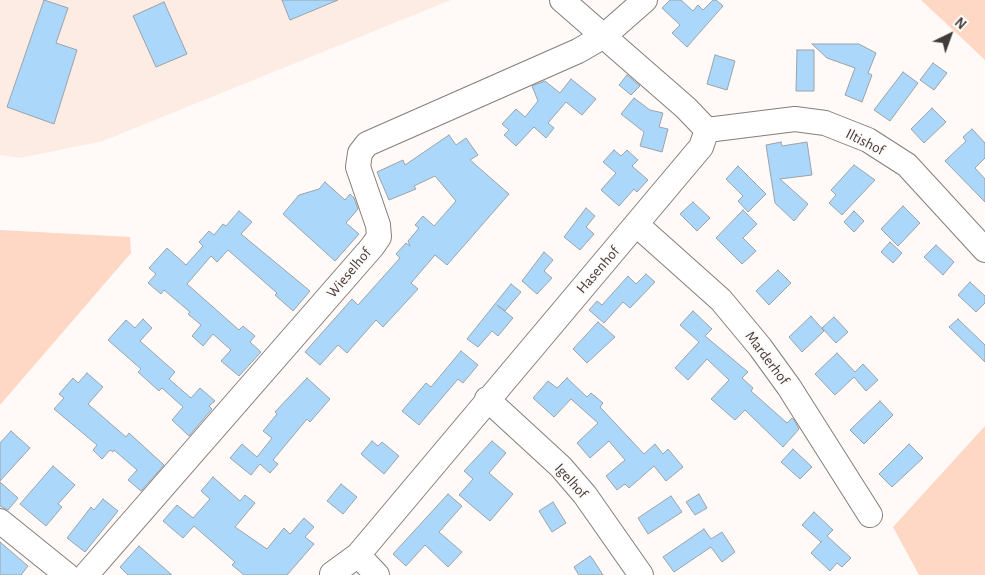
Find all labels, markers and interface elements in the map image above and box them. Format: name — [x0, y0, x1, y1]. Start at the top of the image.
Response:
north arrow — [925, 10, 975, 60]
text: N — [952, 15, 968, 32]
street label: Iltishof — [843, 125, 887, 159]
street label: Hasenhof — [573, 243, 623, 297]
street label: Wieselhof — [323, 244, 375, 302]
street label: Marderhof — [741, 328, 793, 388]
street label: Igelhof — [551, 460, 591, 502]

